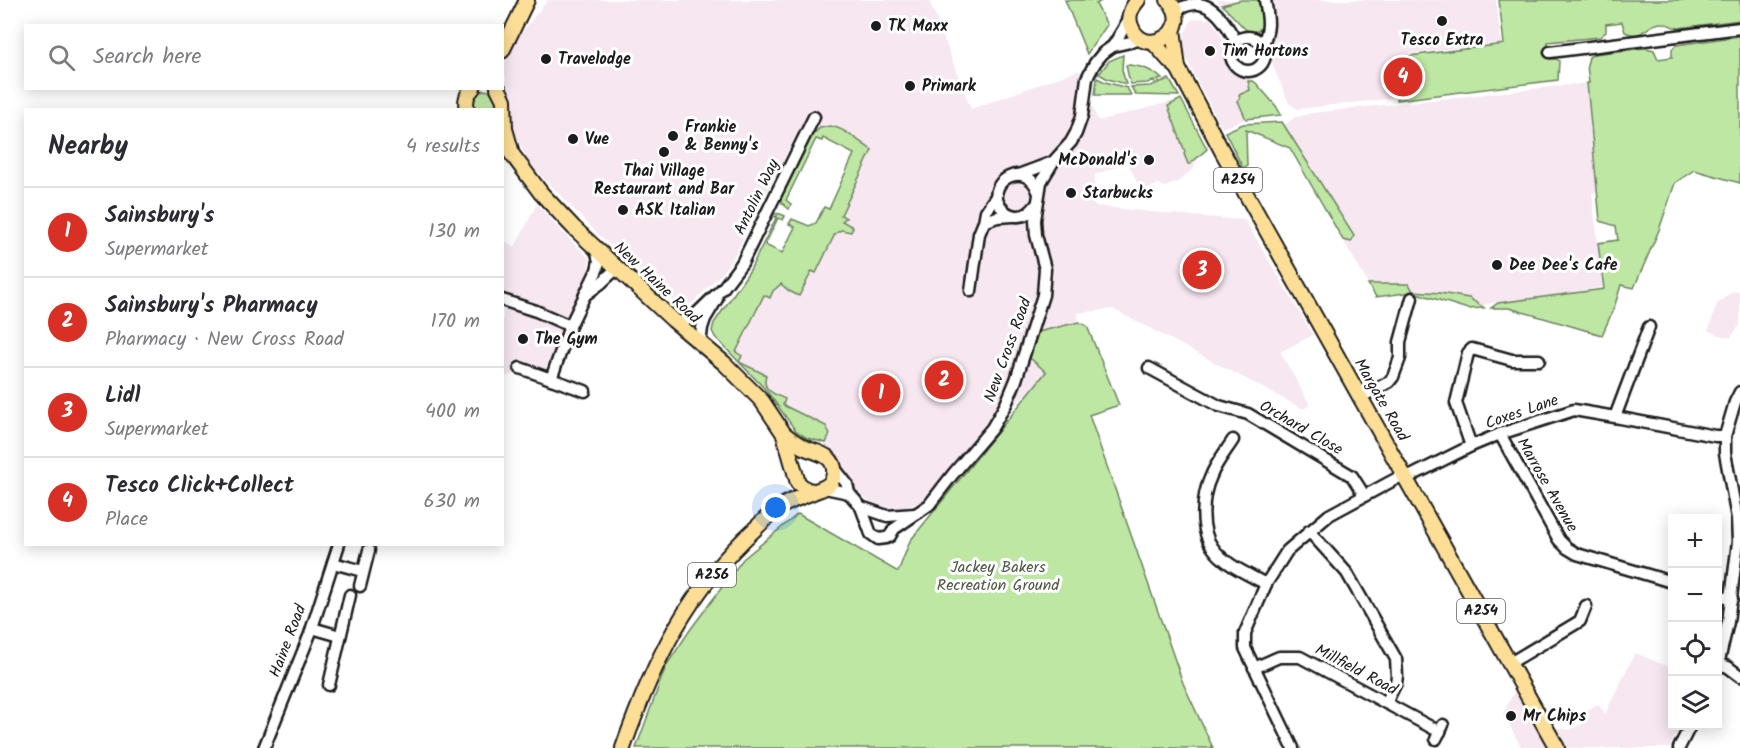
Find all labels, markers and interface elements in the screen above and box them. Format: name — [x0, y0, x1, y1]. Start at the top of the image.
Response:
place label: TK Maxx — [888, 14, 948, 39]
marker: Tesco Extra — [1435, 14, 1449, 28]
marker: TK Maxx — [869, 19, 883, 33]
search box — [24, 24, 504, 90]
place label: Tesco Extra — [1401, 28, 1483, 53]
place label: Tim Hortons — [1222, 39, 1309, 64]
text: Search here — [93, 40, 201, 75]
icon: search — [45, 41, 78, 74]
marker: Tim Hortons — [1203, 44, 1217, 58]
place label: Travelodge — [558, 47, 631, 72]
marker: Travelodge — [539, 52, 553, 66]
pin: 4 — [1384, 54, 1422, 100]
place label: Primark — [922, 74, 977, 99]
marker: Primark — [903, 79, 917, 93]
place label: Frankie & Benny's — [685, 115, 759, 158]
text: Nearby — [48, 126, 128, 168]
place label: Vue — [585, 127, 609, 152]
marker: Frankie & Benny's — [666, 129, 680, 143]
text: 4 results — [406, 131, 480, 163]
marker: Vue — [566, 132, 580, 146]
marker: Thai Village Restaurant and Bar — [657, 145, 671, 159]
place label: McDonald's — [1058, 148, 1138, 173]
marker: McDonald's — [1142, 153, 1156, 167]
street label: Antolin Way — [728, 154, 786, 239]
place label: Thai Village Restaurant and Bar — [594, 159, 735, 202]
road number: A254 — [1214, 168, 1262, 192]
place label: Starbucks — [1083, 181, 1154, 206]
marker: Starbucks — [1064, 186, 1078, 200]
place label: ASK Italian — [635, 198, 716, 223]
text: Sainsbury's — [105, 199, 214, 234]
marker: ASK Italian — [616, 203, 630, 217]
text: 1 — [64, 216, 71, 248]
text: 130 m — [428, 216, 480, 248]
text: Supermarket — [105, 234, 208, 266]
street label: New Haine Road — [608, 236, 707, 331]
pin: 3 — [1182, 248, 1222, 292]
place label: Dee Dee's Cafe — [1509, 253, 1618, 278]
marker: Dee Dee's Cafe — [1490, 258, 1504, 272]
text: Sainsbury's Pharmacy — [105, 289, 318, 324]
street label: New Cross Road — [978, 293, 1039, 406]
text: 2 — [62, 306, 73, 338]
text: 170 m — [431, 306, 480, 338]
text: Pharmacy · New Cross Road — [105, 324, 344, 356]
place label: The Gym — [535, 327, 598, 352]
marker: The Gym — [516, 332, 530, 346]
street label: Margate Road — [1347, 354, 1415, 447]
pin: 2 — [924, 358, 964, 403]
pin: 1 — [862, 370, 900, 416]
text: Lidl — [105, 379, 140, 414]
street label: Coxes Lane — [1482, 388, 1562, 436]
street label: Orchard Close — [1255, 394, 1347, 462]
text: 3 — [62, 396, 73, 428]
text: 400 m — [425, 396, 480, 428]
text: Supermarket — [105, 414, 208, 446]
street label: Marrose Avenue — [1510, 433, 1584, 537]
text: Tesco Click+Collect — [105, 469, 294, 504]
text: 4 — [62, 486, 73, 518]
text: 630 m — [424, 486, 480, 518]
your location — [761, 493, 790, 522]
text: Place — [105, 504, 148, 536]
map controls — [1668, 514, 1722, 730]
button: + — [1668, 514, 1722, 568]
park label: Jackey Bakers Recreation Ground — [937, 555, 1060, 598]
road number: A256 — [688, 563, 736, 587]
button: − — [1668, 568, 1722, 622]
road number: A254 — [1457, 599, 1505, 623]
street label: Haine Road — [263, 600, 314, 681]
button: locate — [1668, 622, 1722, 676]
street label: Millfield Road — [1310, 638, 1403, 703]
button: layers — [1668, 676, 1722, 730]
place label: Mr Chips — [1523, 704, 1587, 729]
marker: Mr Chips — [1504, 709, 1518, 723]

